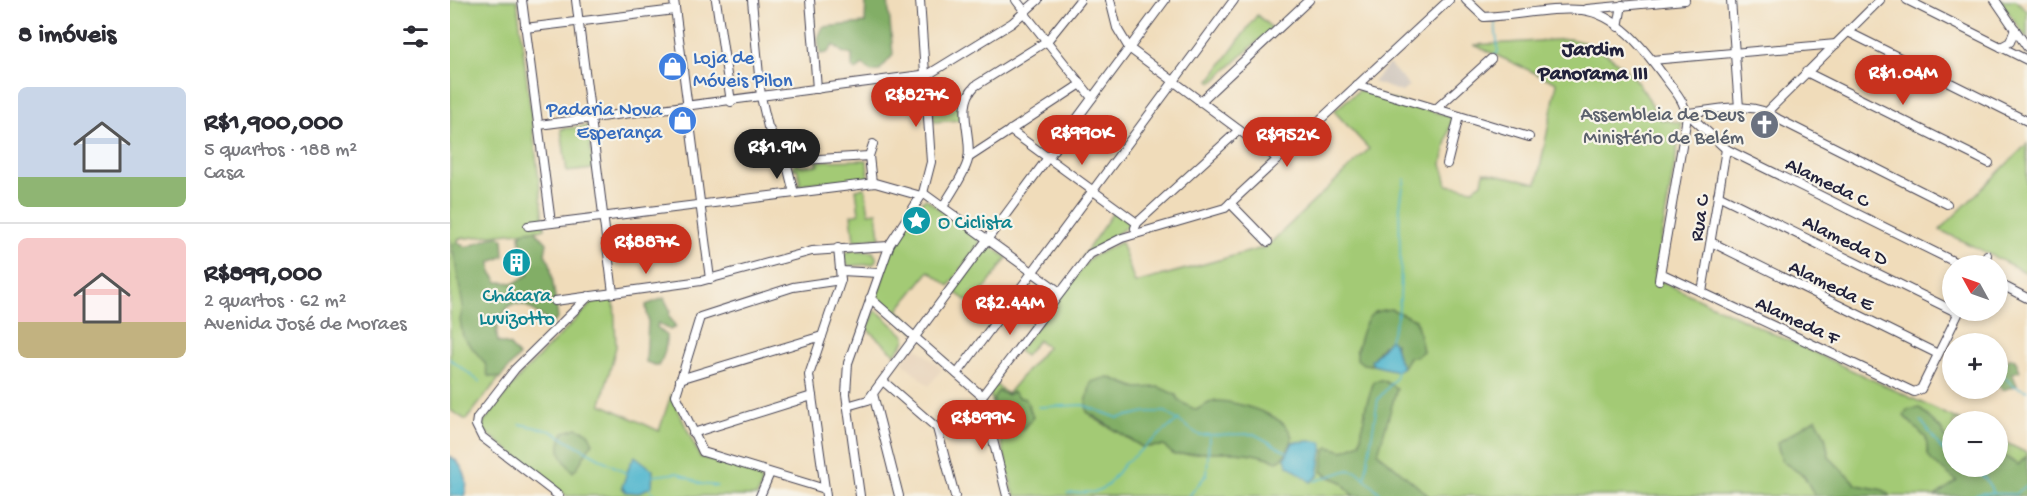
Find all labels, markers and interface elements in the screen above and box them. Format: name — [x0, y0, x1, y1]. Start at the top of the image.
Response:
icon: filters — [399, 20, 432, 53]
text: 8 imóveis — [18, 21, 116, 52]
district label: Jardim Panorama III — [1537, 39, 1648, 88]
place label: Loja de Móveis Pilon — [693, 48, 793, 94]
shop icon: Loja de Móveis Pilon — [656, 51, 688, 83]
pin: R$1.04M — [1848, 55, 1958, 106]
text: R$1.04M — [1869, 63, 1937, 86]
pin: R$827K — [867, 77, 965, 128]
text: R$827K — [885, 85, 947, 108]
place label: Padaria Nova Esperança — [545, 100, 663, 146]
shop icon: Padaria Nova Esperança — [667, 104, 699, 136]
place label: Assembleia de Deus Ministério de Belém — [1581, 105, 1745, 151]
text: R$1,900,000 — [204, 109, 343, 140]
church icon: Assembleia de Deus Ministério de Belém — [1749, 109, 1781, 141]
icon: home — [66, 111, 138, 183]
pin: R$990K — [1033, 115, 1131, 166]
pin: R$952K — [1238, 117, 1336, 168]
text: R$990K — [1051, 123, 1113, 146]
text: R$952K — [1257, 125, 1317, 148]
pin: R$1.9M — [728, 129, 826, 180]
text: R$1.9M — [748, 137, 806, 160]
text: 5 quartos · 188 m² — [204, 140, 357, 163]
street label: Alameda C — [1781, 154, 1873, 215]
text: Casa — [204, 163, 244, 186]
street label: Rua C — [1686, 193, 1717, 243]
place icon: O Ciclista — [901, 205, 933, 237]
street label: Alameda D — [1798, 212, 1892, 273]
place label: O Ciclista — [938, 213, 1013, 236]
pin: R$887K — [597, 224, 695, 275]
text: R$887K — [615, 232, 677, 255]
building icon: Chácara Luvizotto — [501, 247, 533, 279]
north arrow — [1942, 255, 2008, 321]
map controls — [1942, 255, 2008, 477]
street label: Alameda E — [1784, 257, 1878, 318]
text: R$899,000 — [204, 260, 322, 291]
icon: home — [66, 262, 138, 334]
pin: R$2.44M — [955, 285, 1065, 336]
place label: Chácara Luvizotto — [479, 286, 555, 332]
text: 2 quartos · 62 m² — [204, 291, 347, 314]
text: R$2.44M — [976, 293, 1044, 316]
street label: Alameda F — [1751, 293, 1844, 352]
text: Avenida José de Moraes — [204, 314, 407, 337]
button: + — [1942, 333, 2008, 399]
pin: R$899K — [933, 400, 1031, 451]
text: R$899K — [951, 408, 1013, 431]
button: − — [1942, 411, 2008, 477]

